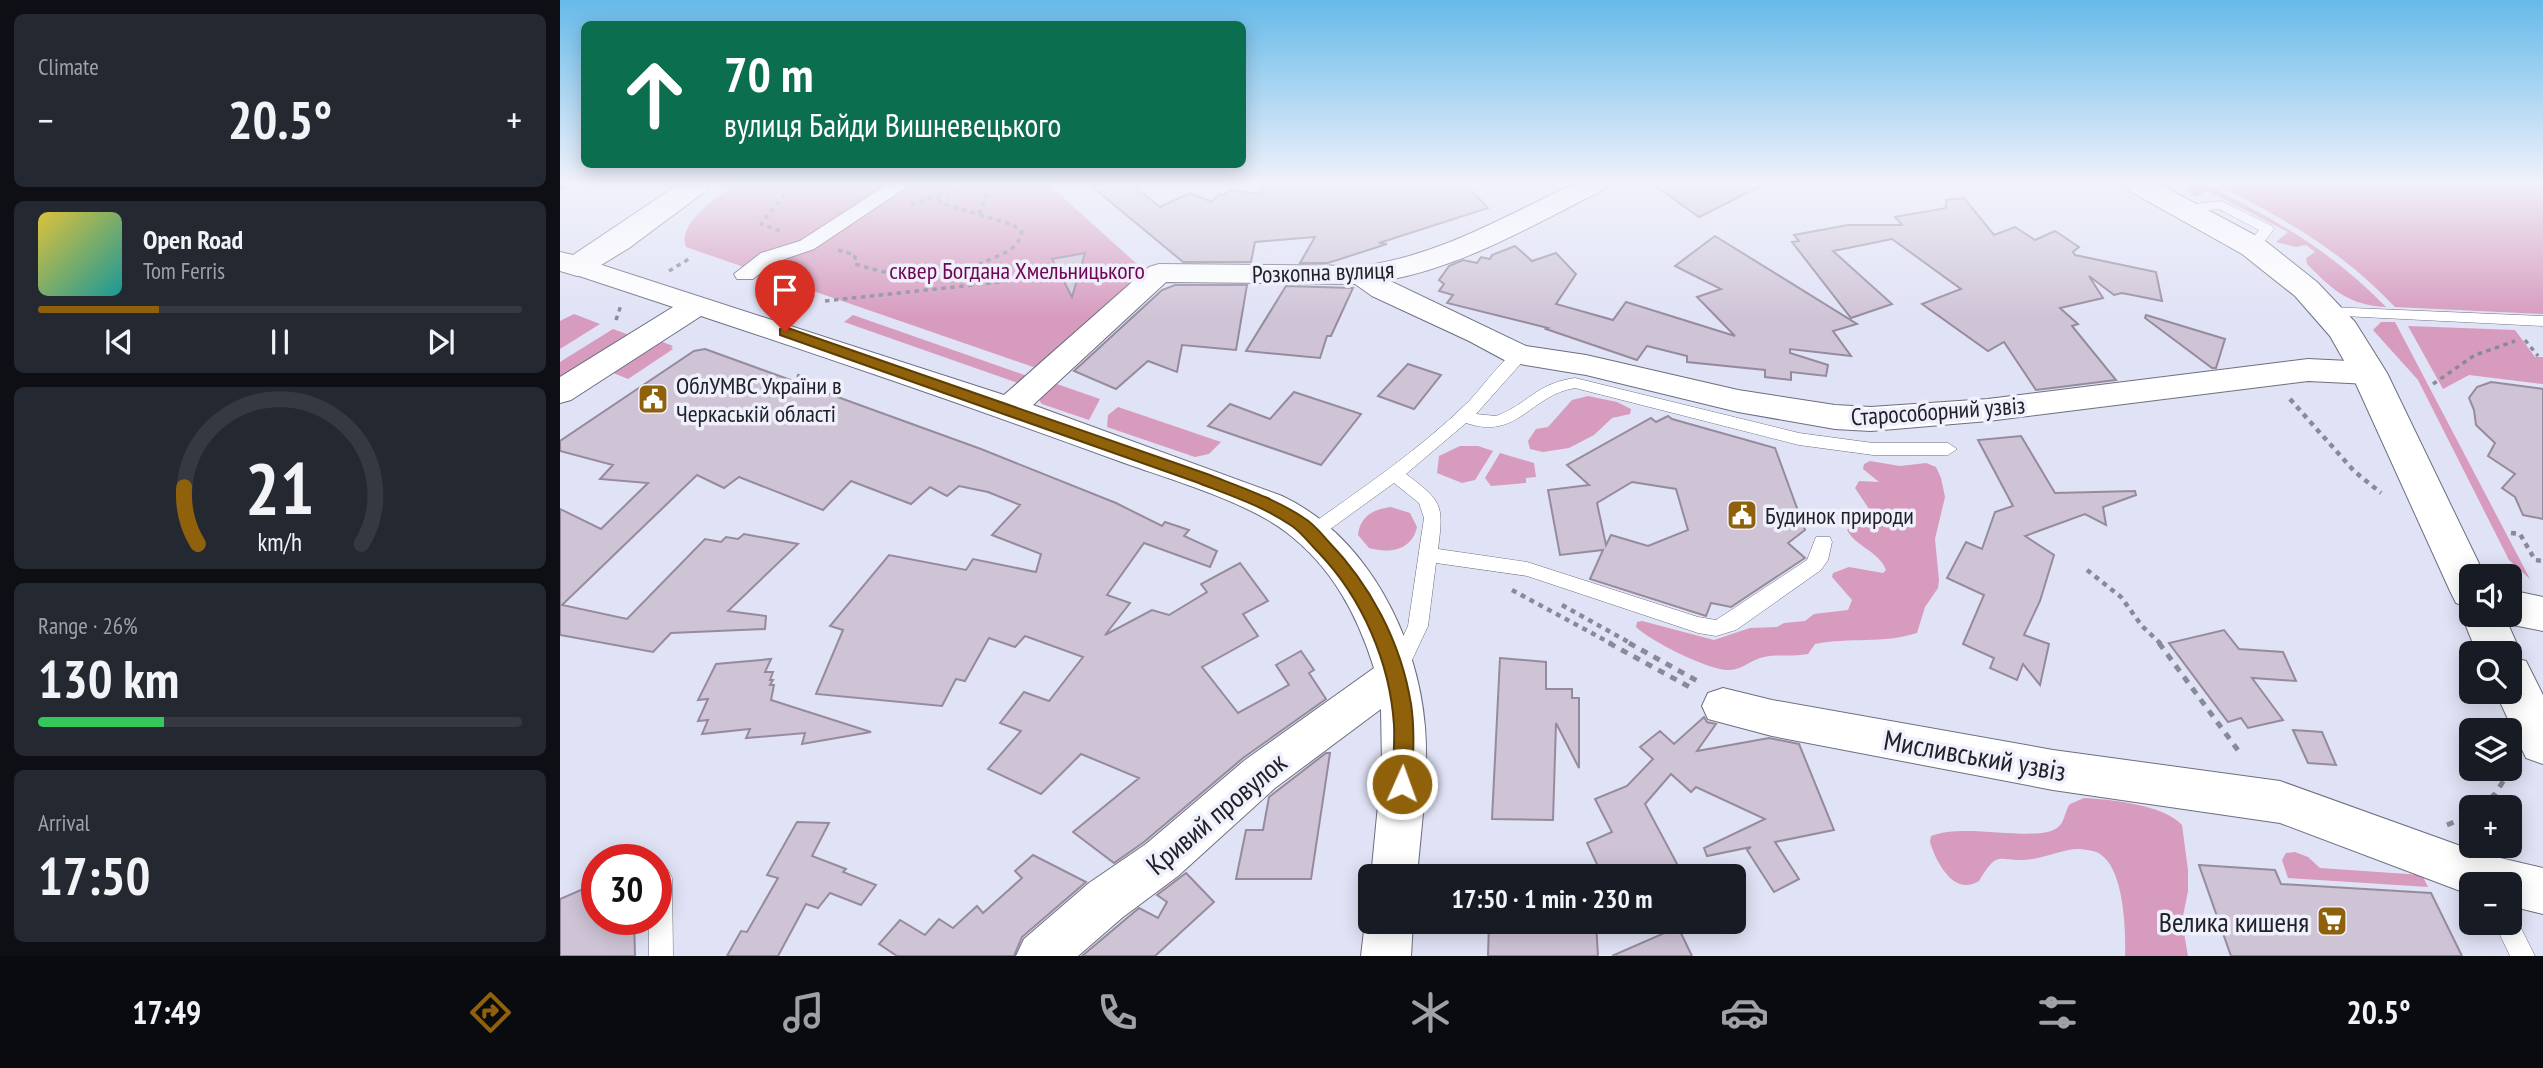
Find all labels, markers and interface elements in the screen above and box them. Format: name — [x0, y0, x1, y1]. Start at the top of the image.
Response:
text: 70 m — [724, 42, 813, 106]
icon: ahead — [609, 49, 700, 140]
text: Climate — [38, 52, 99, 81]
text: 20.5° — [228, 86, 332, 153]
text: − — [38, 95, 54, 144]
text: + — [506, 95, 522, 144]
text: вулиця Байди Вишневецького — [724, 104, 1061, 146]
text: Open Road — [143, 223, 243, 256]
street label: Розкопна вулиця — [1251, 254, 1395, 290]
park label: сквер Богдана Хмельницького — [889, 255, 1145, 286]
text: Tom Ferris — [143, 256, 225, 285]
pin — [755, 260, 815, 332]
icon: arrive — [766, 271, 804, 309]
icon: previous — [100, 323, 138, 361]
icon: pause — [261, 323, 299, 361]
icon: next — [422, 323, 460, 361]
place label: ОблУМВС України в Черкаській області — [676, 370, 842, 429]
public building icon: ОблУМВС України в Черкаській області — [636, 382, 670, 416]
street label: Старособорний узвіз — [1850, 389, 2026, 433]
text: 21 — [245, 440, 315, 534]
public building icon: Будинок природи — [1725, 498, 1759, 532]
place label: Будинок природи — [1765, 500, 1914, 531]
text: km/h — [258, 526, 302, 558]
map controls — [2459, 564, 2522, 935]
button: sound — [2459, 564, 2522, 627]
text: Range · 26% — [38, 611, 138, 640]
button: search — [2459, 641, 2522, 704]
text: 130 km — [38, 645, 179, 712]
button: layers — [2459, 718, 2522, 781]
street label: Мисливський узвіз — [1881, 721, 2069, 789]
street label: Кривий провулок — [1138, 743, 1294, 883]
position arrow — [1365, 747, 1439, 821]
button: + — [2459, 795, 2522, 858]
text: Arrival — [38, 808, 90, 837]
text: 17:50 — [38, 842, 150, 909]
speed limit sign: 30 — [581, 844, 672, 935]
button: − — [2459, 872, 2522, 935]
text: 17:50 · 1 min · 230 m — [1452, 882, 1652, 915]
place label: Велика кишеня — [2159, 903, 2309, 940]
supermarket icon: Велика кишеня — [2315, 904, 2349, 938]
icon: directions — [466, 988, 515, 1037]
icon: music — [779, 988, 828, 1037]
icon: phone — [1093, 988, 1142, 1037]
icon: climate — [1406, 988, 1455, 1037]
icon: car — [1720, 988, 1769, 1037]
icon: filters — [2033, 988, 2082, 1037]
text: 17:49 — [132, 991, 201, 1033]
text: 20.5° — [2346, 991, 2411, 1033]

